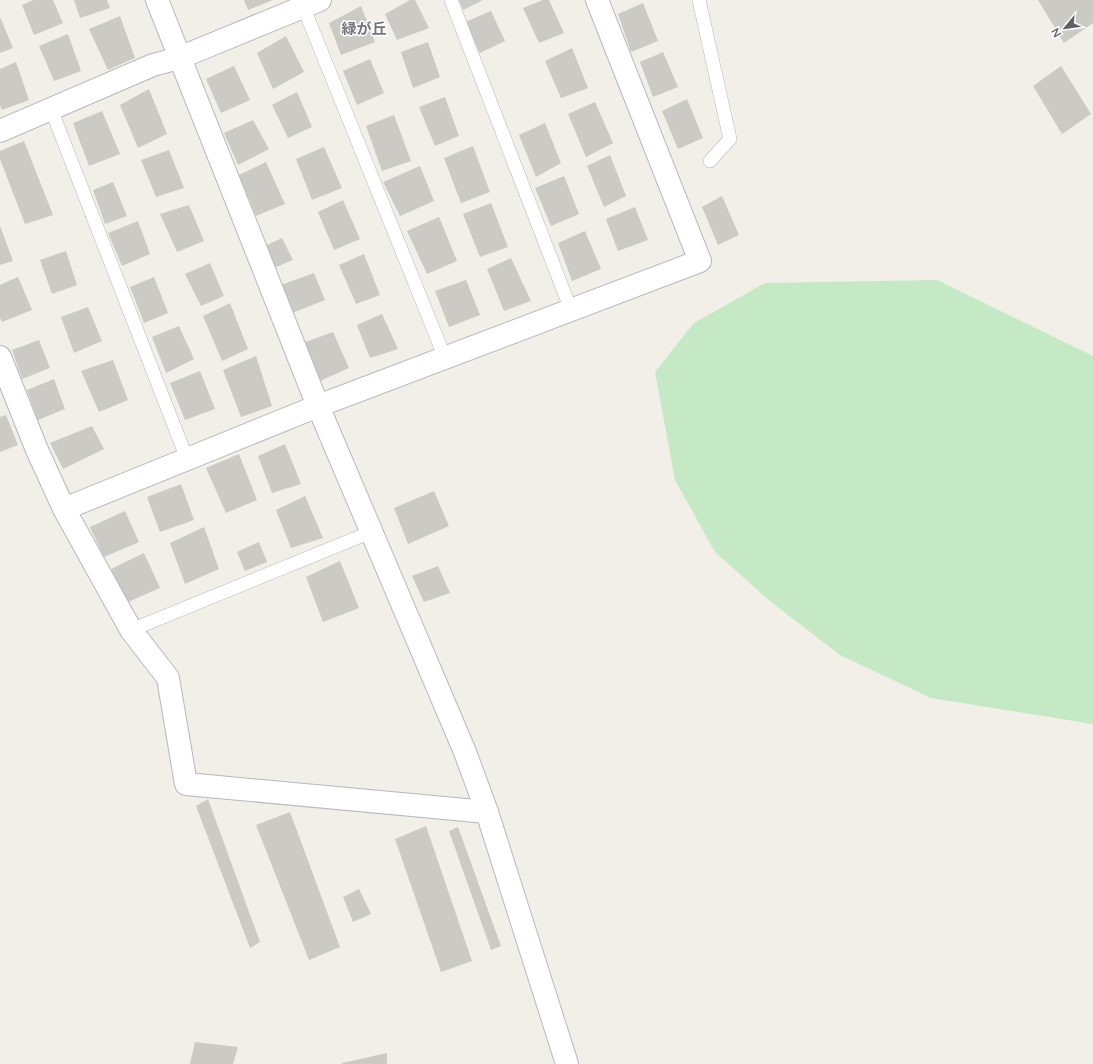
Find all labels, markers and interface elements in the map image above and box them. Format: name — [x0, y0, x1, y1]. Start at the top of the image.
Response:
north arrow — [1045, 8, 1085, 48]
district label: 緑が丘 — [341, 19, 387, 37]
text: N — [1048, 26, 1064, 40]

